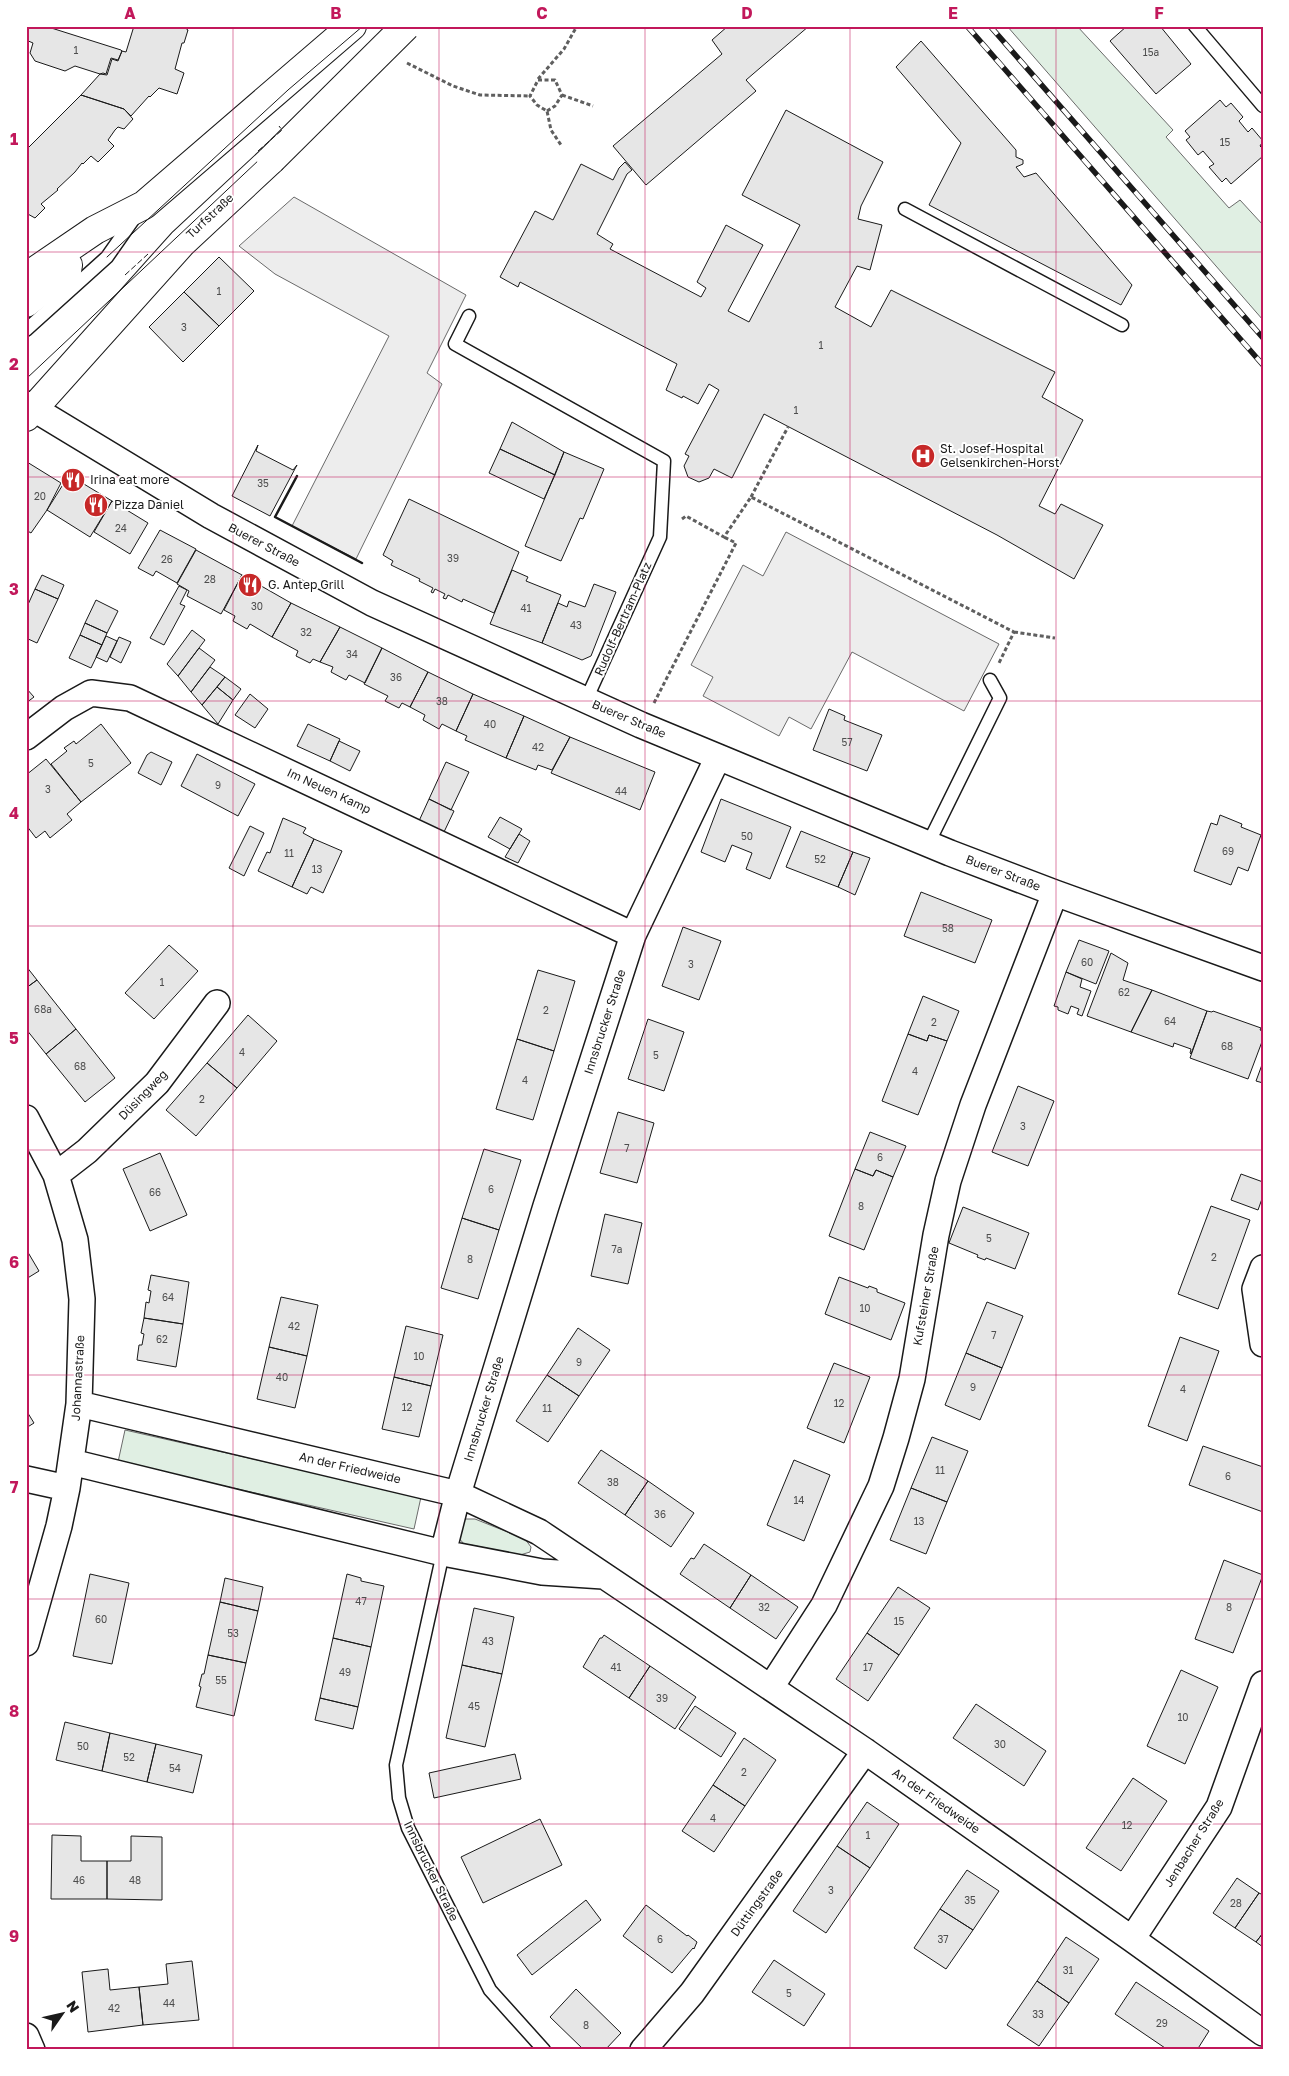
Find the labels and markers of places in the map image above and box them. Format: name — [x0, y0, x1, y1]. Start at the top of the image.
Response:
place label: St. Josef-Hospital Gelsenkirchen-Horst — [940, 441, 1060, 470]
hospital icon: St. Josef-Hospital Gelsenkirchen-Horst — [910, 443, 936, 469]
restaurant icon: Irina eat more — [60, 467, 86, 493]
place label: Irina eat more — [90, 472, 170, 487]
restaurant icon: Pizza Daniel — [83, 492, 109, 518]
place label: Pizza Daniel — [114, 497, 184, 512]
restaurant icon: G. Antep Grill — [237, 572, 263, 598]
place label: G. Antep Grill — [268, 577, 344, 592]

